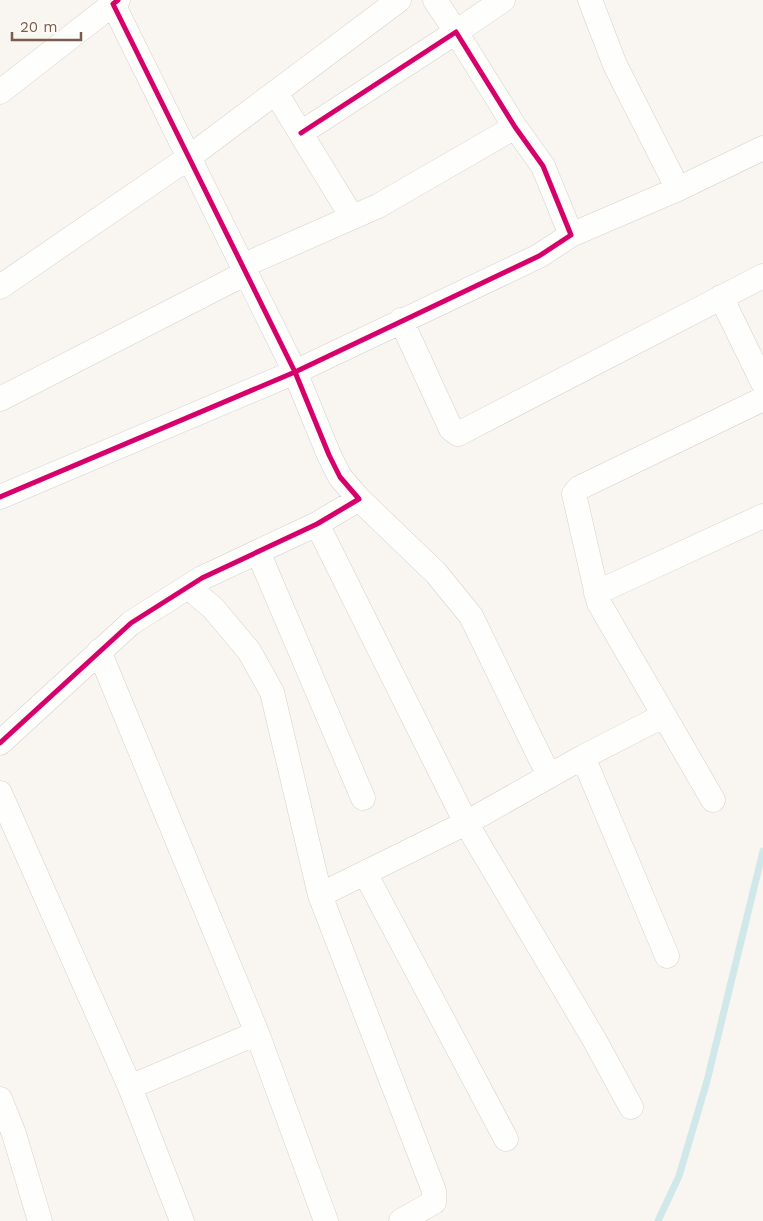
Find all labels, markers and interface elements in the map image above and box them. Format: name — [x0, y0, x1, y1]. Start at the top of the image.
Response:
scale bar — [12, 10, 81, 42]
text: 20 m — [20, 18, 58, 36]

